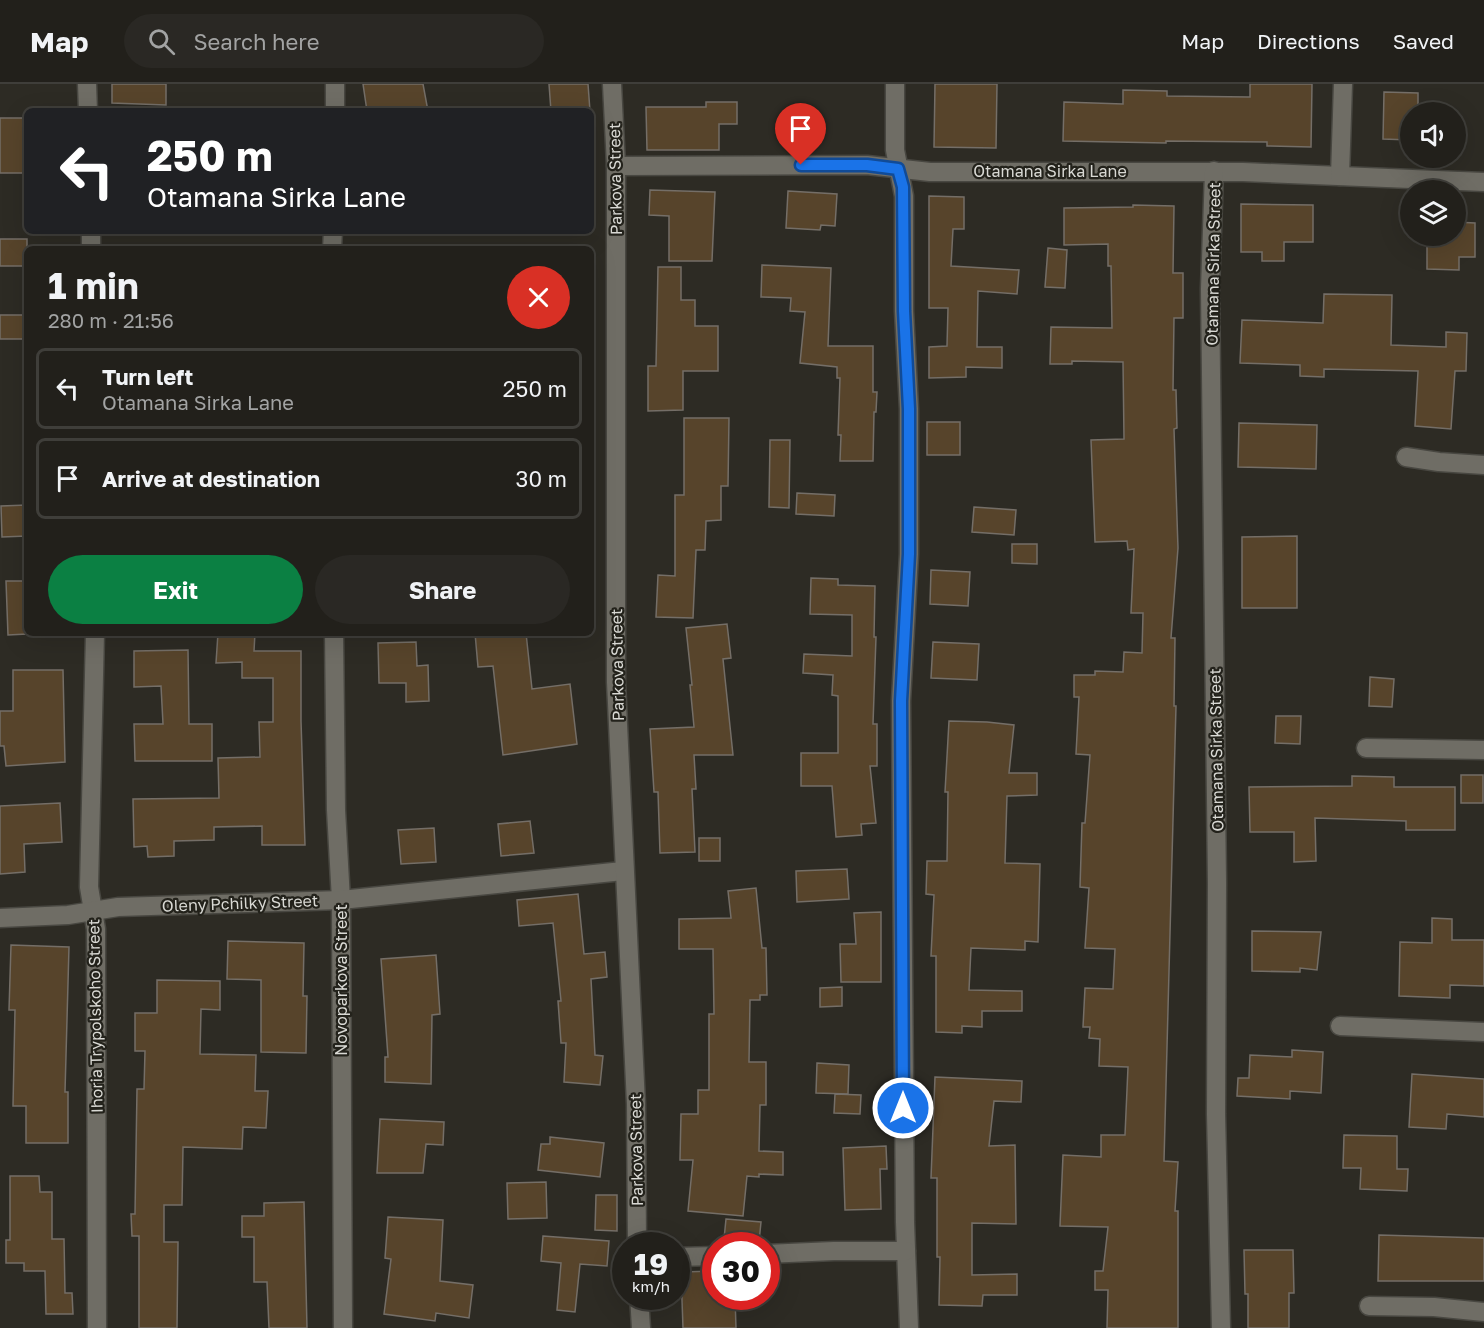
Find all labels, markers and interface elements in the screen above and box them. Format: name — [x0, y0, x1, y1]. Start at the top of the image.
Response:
search box — [124, 14, 544, 68]
text: Map — [30, 25, 88, 58]
icon: search — [145, 25, 178, 58]
text: Search here — [193, 28, 319, 55]
text: Map — [1181, 28, 1224, 54]
text: Directions — [1257, 28, 1360, 54]
text: Saved — [1393, 28, 1454, 54]
map controls — [1400, 102, 1466, 246]
button: sound — [1400, 102, 1466, 168]
pin — [775, 103, 826, 165]
icon: arrive — [784, 112, 817, 145]
street label: Parkova Street — [604, 123, 626, 235]
text: 250 m — [147, 130, 273, 180]
icon: left — [48, 132, 126, 210]
street label: Otamana Sirka Lane — [973, 161, 1127, 181]
button: layers — [1400, 180, 1466, 246]
text: Otamana Sirka Lane — [147, 181, 406, 213]
street label: Otamana Sirka Street — [1202, 182, 1224, 346]
text: 1 min — [48, 264, 139, 307]
button: close — [507, 266, 570, 329]
text: 280 m · 21:56 — [48, 308, 174, 332]
text: Turn left — [102, 363, 193, 390]
icon: left — [51, 372, 84, 405]
text: 250 m — [503, 375, 567, 402]
text: Otamana Sirka Lane — [102, 390, 294, 414]
icon: arrive — [51, 462, 84, 495]
text: Arrive at destination — [102, 465, 320, 492]
text: 30 m — [516, 465, 567, 492]
button: Exit — [48, 555, 303, 624]
button: Share — [315, 555, 570, 624]
street label: Parkova Street — [606, 609, 628, 721]
street label: Otamana Sirka Street — [1205, 668, 1227, 832]
street label: Oleny Pchilky Street — [162, 890, 318, 916]
street label: Novoparkova Street — [331, 904, 351, 1056]
street label: Ihoria Trypolskoho Street — [83, 919, 107, 1113]
position arrow — [871, 1076, 935, 1140]
street label: Parkova Street — [625, 1094, 647, 1206]
speed limit sign: 30 — [702, 1232, 780, 1310]
text: 19 — [634, 1246, 668, 1282]
text: km/h — [632, 1277, 670, 1295]

